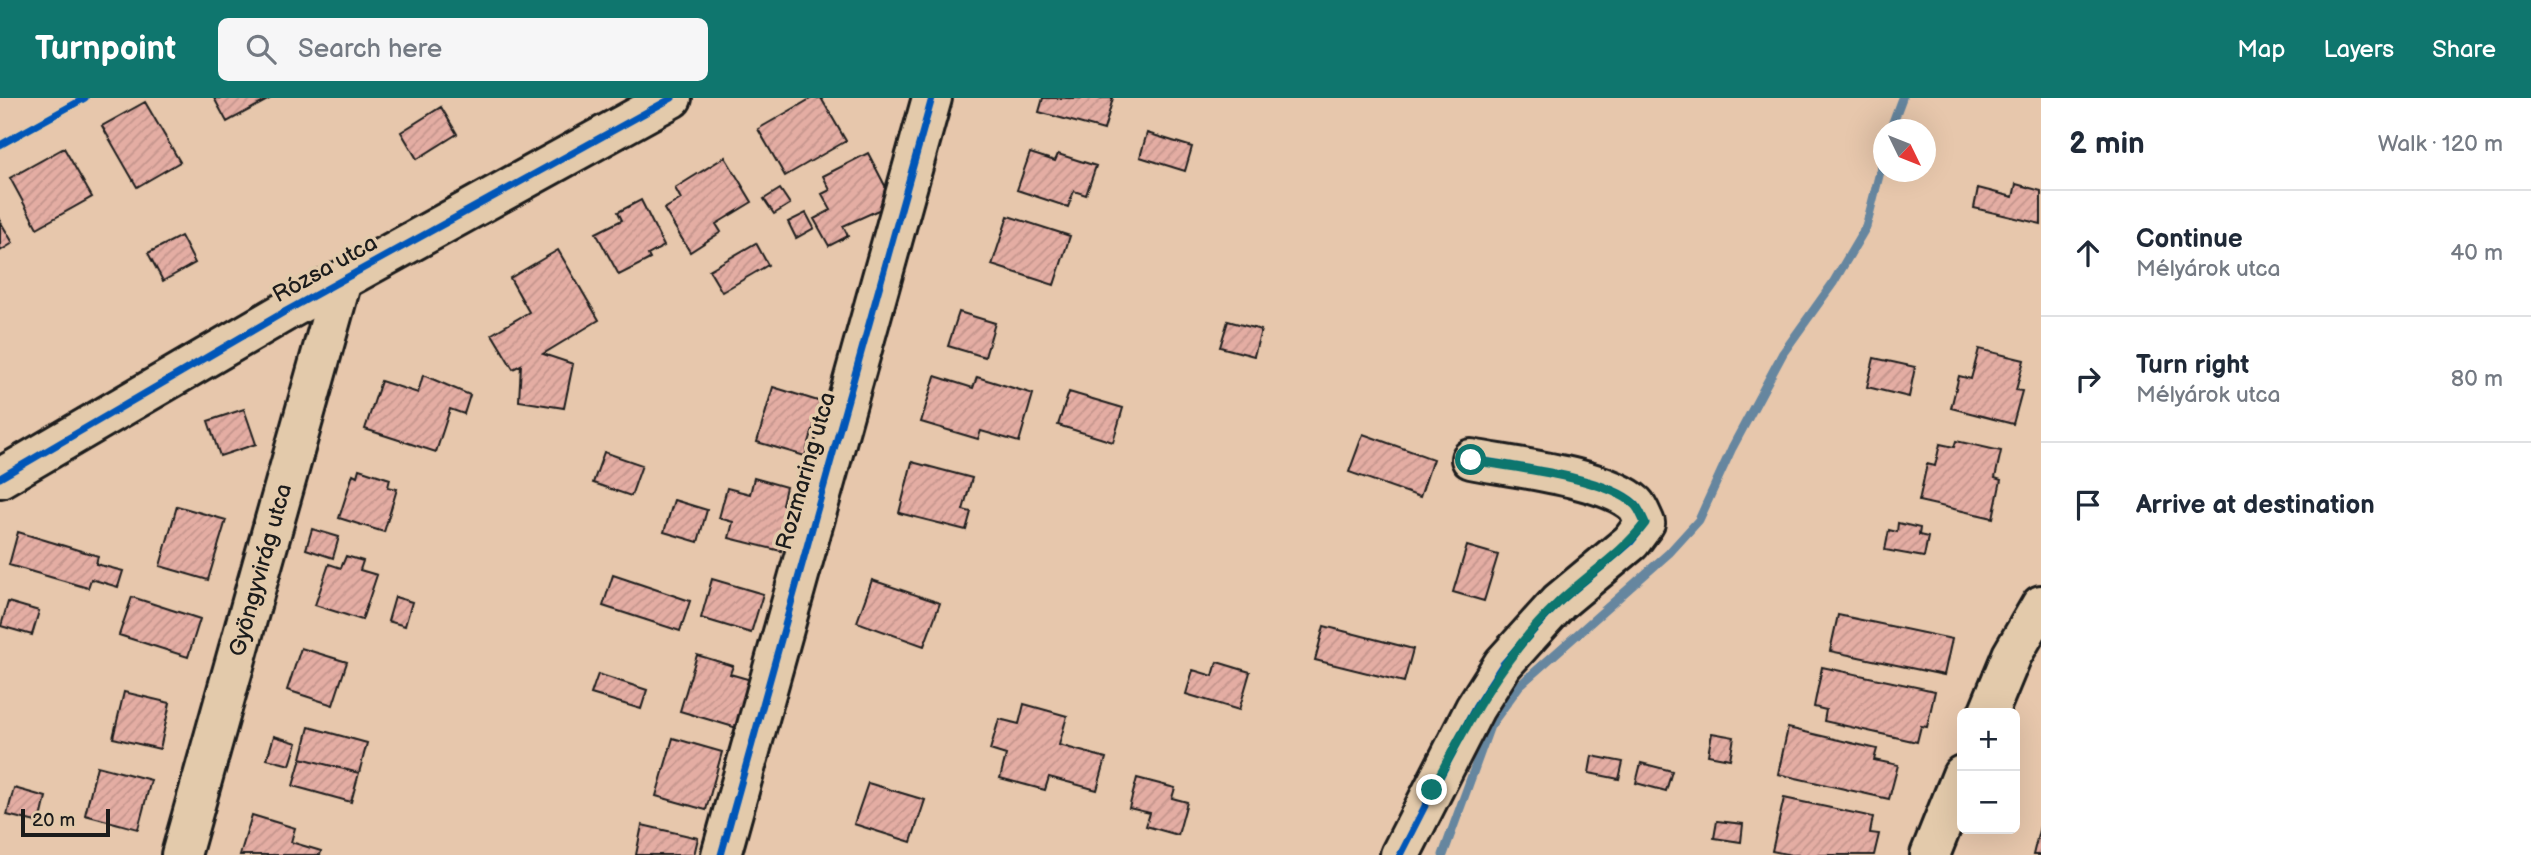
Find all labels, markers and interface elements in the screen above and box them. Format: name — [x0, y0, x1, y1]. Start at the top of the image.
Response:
search box — [218, 18, 708, 81]
text: Turnpoint — [35, 29, 176, 69]
icon: search — [242, 30, 280, 68]
text: Search here — [298, 34, 442, 65]
text: Map — [2237, 35, 2285, 64]
text: Layers — [2323, 35, 2394, 64]
text: Share — [2432, 35, 2496, 64]
north arrow — [1873, 119, 1936, 182]
text: 2 min — [2069, 126, 2145, 162]
text: Walk · 120 m — [2378, 130, 2503, 158]
text: Continue — [2136, 224, 2243, 255]
street label: Rózsa utca — [268, 229, 382, 309]
icon: ahead — [2069, 234, 2107, 272]
text: 40 m — [2450, 239, 2503, 267]
text: Mélyárok utca — [2136, 255, 2280, 283]
text: Turn right — [2136, 350, 2249, 381]
icon: right — [2069, 360, 2107, 398]
text: 80 m — [2451, 365, 2503, 393]
text: Mélyárok utca — [2136, 381, 2280, 409]
street label: Rozmaring utca — [770, 389, 842, 553]
route start — [1455, 444, 1486, 475]
street label: Gyöngyvirág utca — [223, 480, 298, 660]
icon: arrive — [2069, 486, 2107, 524]
text: Arrive at destination — [2136, 490, 2375, 521]
map controls — [1957, 708, 2020, 834]
button: + — [1957, 708, 2020, 771]
button: − — [1957, 771, 2020, 834]
route end — [1416, 774, 1447, 805]
scale bar — [21, 806, 110, 838]
text: 20 m — [32, 809, 75, 832]

